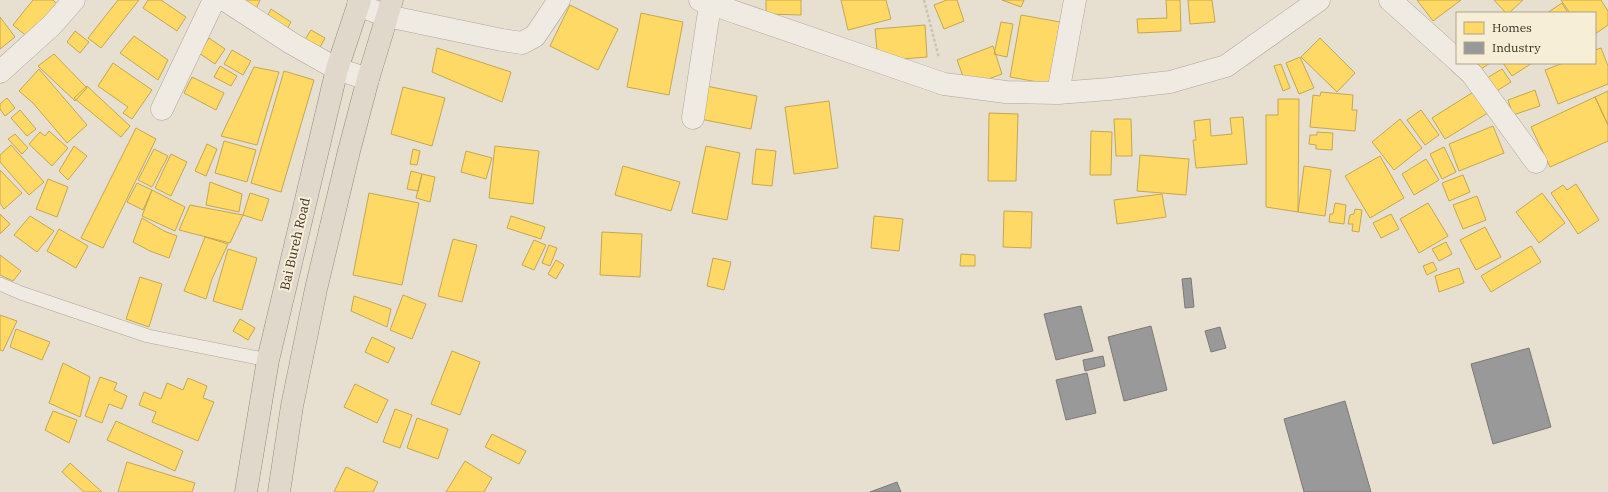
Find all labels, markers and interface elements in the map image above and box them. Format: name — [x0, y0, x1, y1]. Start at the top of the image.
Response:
legend — [1456, 12, 1596, 64]
text: Homes — [1492, 20, 1532, 35]
text: Industry — [1492, 40, 1541, 55]
street label: Bai Bureh Road — [276, 196, 314, 292]

